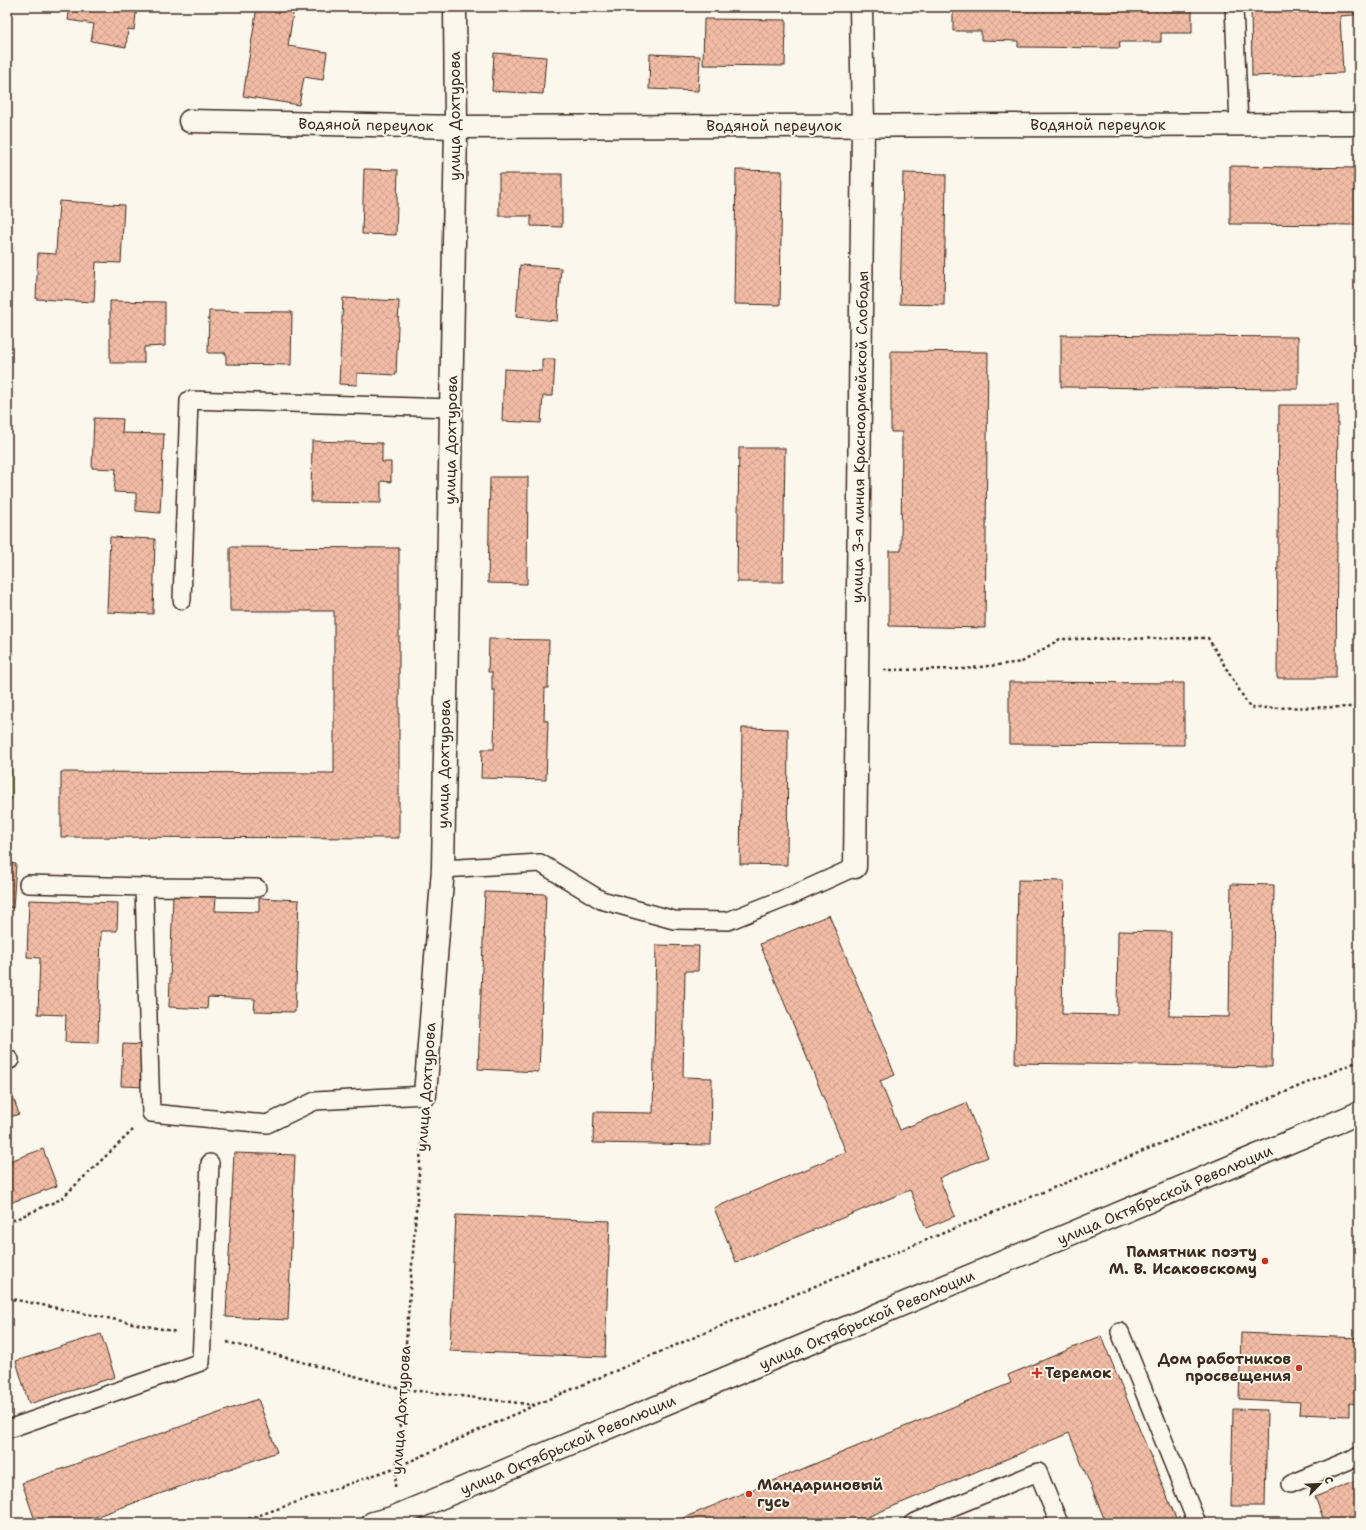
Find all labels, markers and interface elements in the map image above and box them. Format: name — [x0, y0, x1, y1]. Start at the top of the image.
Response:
street label: улица Дохтурова — [445, 51, 465, 181]
street label: Водяной переулок — [298, 114, 434, 136]
street label: Водяной переулок — [1030, 115, 1166, 135]
street label: Водяной переулок — [706, 116, 842, 136]
street label: улица 3-я линия Красноармейской Слободы — [847, 271, 873, 603]
street label: улица Дохтурова — [440, 374, 462, 505]
street label: улица Дохтурова — [433, 698, 455, 829]
street label: улица Дохтурова — [412, 1021, 441, 1152]
street label: улица Октябрьской Революции — [1054, 1140, 1276, 1250]
place label: Памятник поэту М. В. Исаковскому — [1109, 1242, 1257, 1279]
marker: Памятник поэту М. В. Исаковскому — [1260, 1256, 1270, 1266]
street label: улица Октябрьской Революции — [756, 1265, 978, 1375]
street label: улица Дохтурова — [387, 1344, 416, 1475]
place label: Дом работников просвещения — [1158, 1349, 1291, 1386]
place label: Теремок — [1045, 1363, 1112, 1383]
marker: Дом работников просвещения — [1294, 1363, 1304, 1373]
marker: Теремок — [1032, 1368, 1042, 1378]
street label: улица Октябрьской Революции — [457, 1390, 679, 1500]
north arrow — [1300, 1464, 1340, 1504]
text: С — [1320, 1474, 1337, 1486]
place label: Мандариновый гусь — [757, 1475, 884, 1512]
marker: Мандариновый гусь — [744, 1489, 754, 1499]

